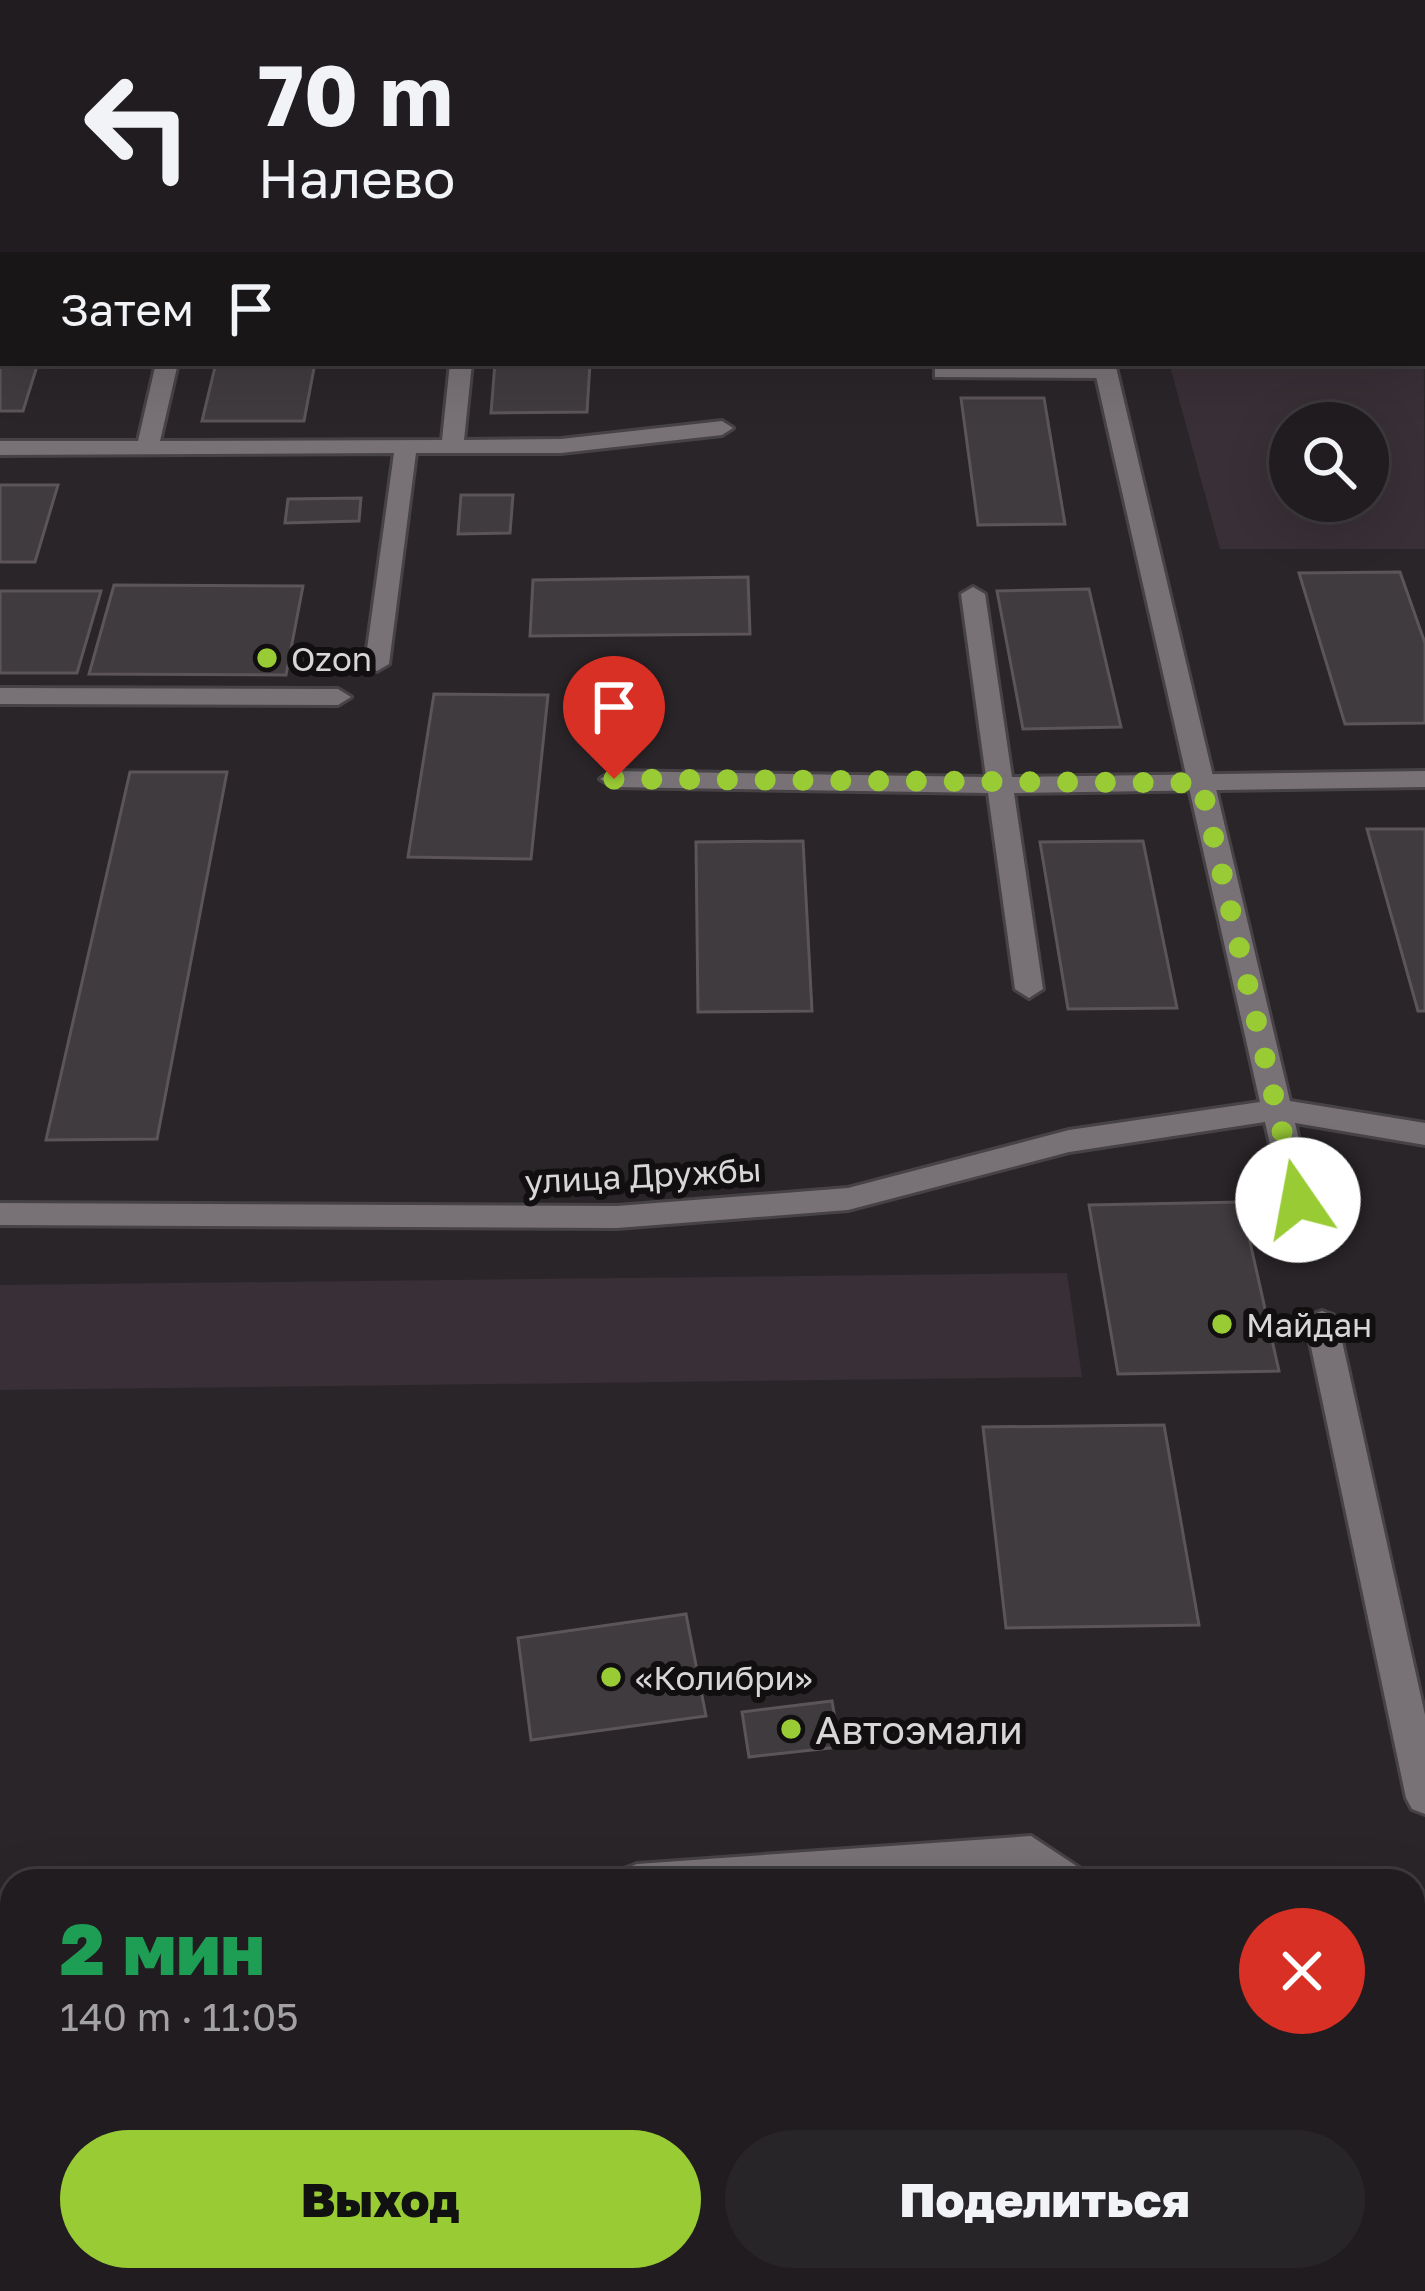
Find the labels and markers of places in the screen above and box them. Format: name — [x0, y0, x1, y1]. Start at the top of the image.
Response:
place label: Ozon — [291, 639, 372, 678]
marker: Ozon — [254, 645, 280, 671]
pin — [563, 656, 665, 779]
place label: Майдан — [1246, 1305, 1372, 1344]
marker: Майдан — [1209, 1311, 1235, 1337]
place label: «Колибри» — [635, 1658, 813, 1697]
marker: «Колибри» — [598, 1664, 624, 1690]
place label: Автоэмали — [815, 1706, 1023, 1753]
marker: Автоэмали — [778, 1716, 804, 1742]

